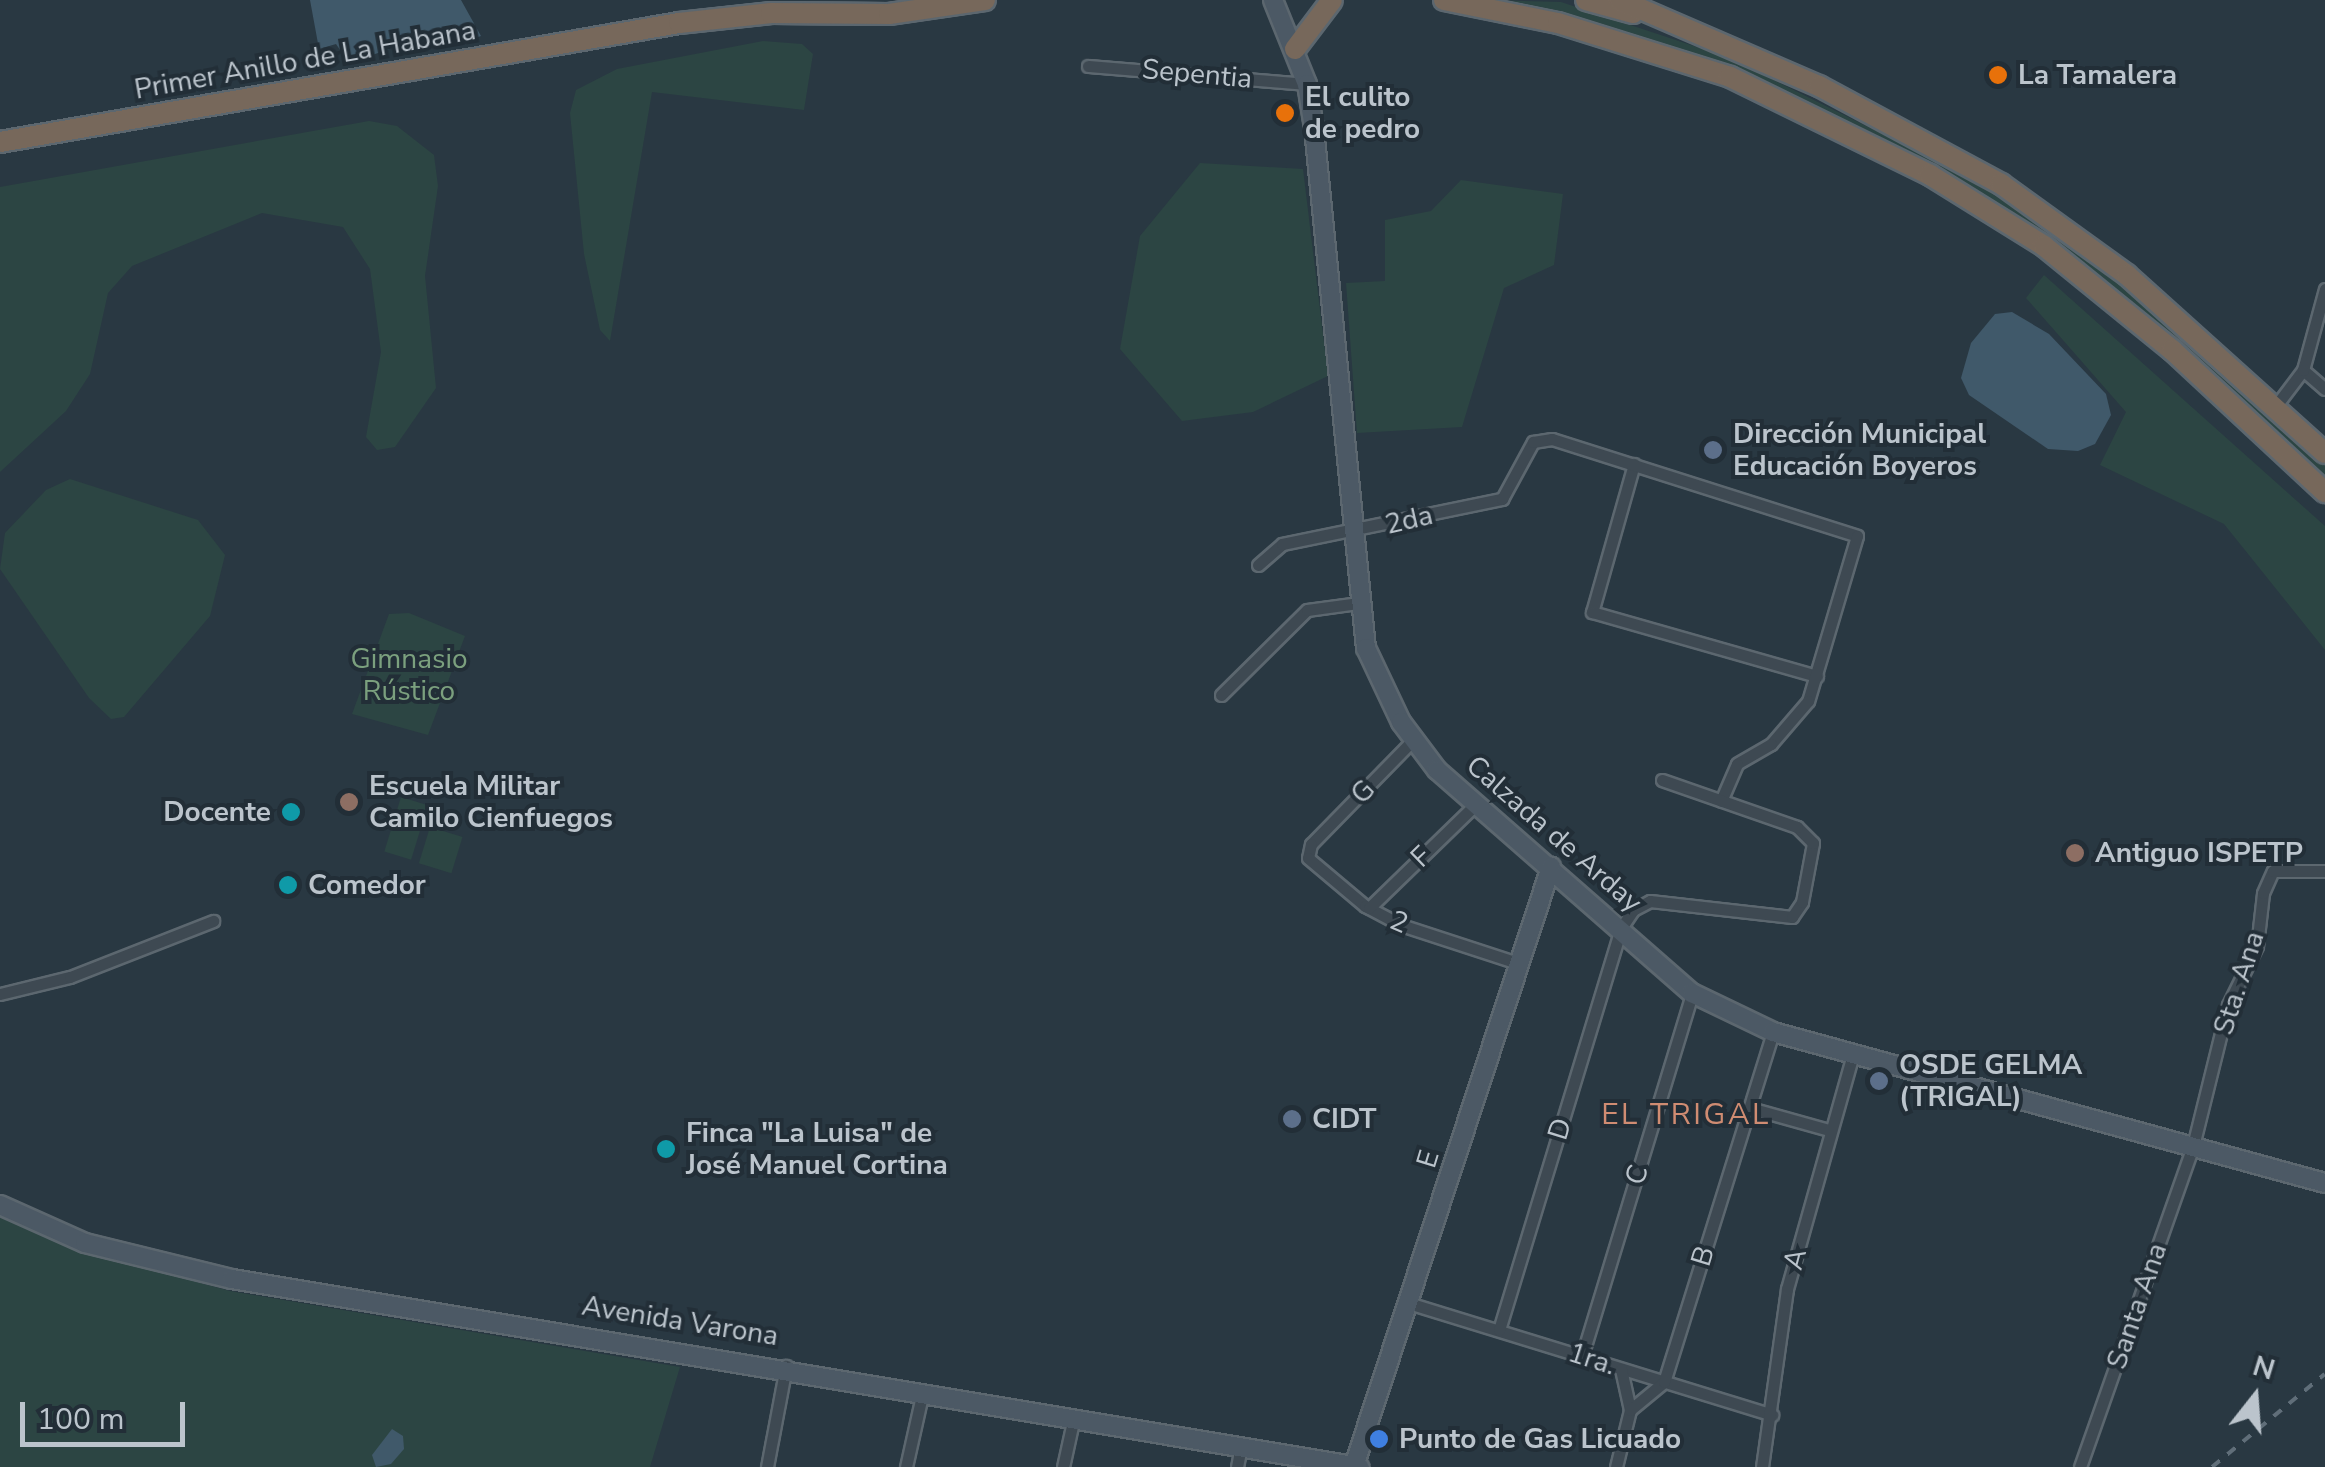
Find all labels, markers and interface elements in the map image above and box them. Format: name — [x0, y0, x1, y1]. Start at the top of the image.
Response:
street label: Primer Anillo de La Habana — [132, 13, 478, 107]
street label: Sepentia — [1141, 52, 1253, 96]
place label: La Tamalera — [2018, 58, 2177, 92]
marker: La Tamalera — [1987, 64, 2009, 86]
place label: El culito de pedro — [1305, 80, 1420, 146]
marker: El culito de pedro — [1274, 102, 1296, 124]
place label: Dirección Municipal Educación Boyeros — [1733, 417, 1986, 483]
marker: Dirección Municipal Educación Boyeros — [1702, 439, 1724, 461]
street label: 2da — [1382, 498, 1436, 542]
park label: Gimnasio Rústico — [350, 642, 468, 708]
street label: Calzada de Arday — [1459, 749, 1649, 919]
place label: Escuela Militar Camilo Cienfuegos — [369, 769, 613, 835]
street label: G — [1344, 773, 1382, 811]
marker: Escuela Militar Camilo Cienfuegos — [338, 791, 360, 813]
place label: Docente — [163, 795, 271, 829]
marker: Docente — [280, 801, 302, 823]
place label: Antiguo ISPETP — [2095, 836, 2303, 870]
street label: F — [1404, 840, 1438, 874]
marker: Antiguo ISPETP — [2064, 842, 2086, 864]
place label: Comedor — [308, 868, 426, 902]
marker: Comedor — [277, 874, 299, 896]
street label: 2 — [1385, 903, 1413, 941]
street label: Sta. Ana — [2207, 927, 2271, 1039]
place label: OSDE GELMA (TRIGAL) — [1899, 1048, 2082, 1114]
marker: OSDE GELMA (TRIGAL) — [1868, 1070, 1890, 1092]
district label: EL TRIGAL — [1601, 1097, 1771, 1133]
place label: CIDT — [1312, 1102, 1376, 1136]
marker: CIDT — [1281, 1108, 1303, 1130]
street label: D — [1541, 1114, 1579, 1144]
place label: Finca "La Luisa" de José Manuel Cortina — [686, 1116, 948, 1182]
marker: Finca "La Luisa" de José Manuel Cortina — [655, 1138, 677, 1160]
street label: E — [1410, 1146, 1446, 1172]
street label: C — [1618, 1161, 1656, 1189]
street label: Santa Ana — [2100, 1239, 2174, 1373]
street label: B — [1684, 1242, 1722, 1270]
street label: A — [1776, 1245, 1814, 1273]
street label: Avenida Varona — [579, 1289, 781, 1353]
street label: 1ra. — [1564, 1336, 1620, 1382]
north arrow — [2205, 1347, 2305, 1447]
text: N — [2248, 1347, 2279, 1390]
scale bar — [25, 1382, 190, 1444]
text: 100 m — [37, 1399, 124, 1440]
place label: Punto de Gas Licuado — [1399, 1422, 1681, 1456]
marker: Punto de Gas Licuado — [1368, 1428, 1390, 1450]

